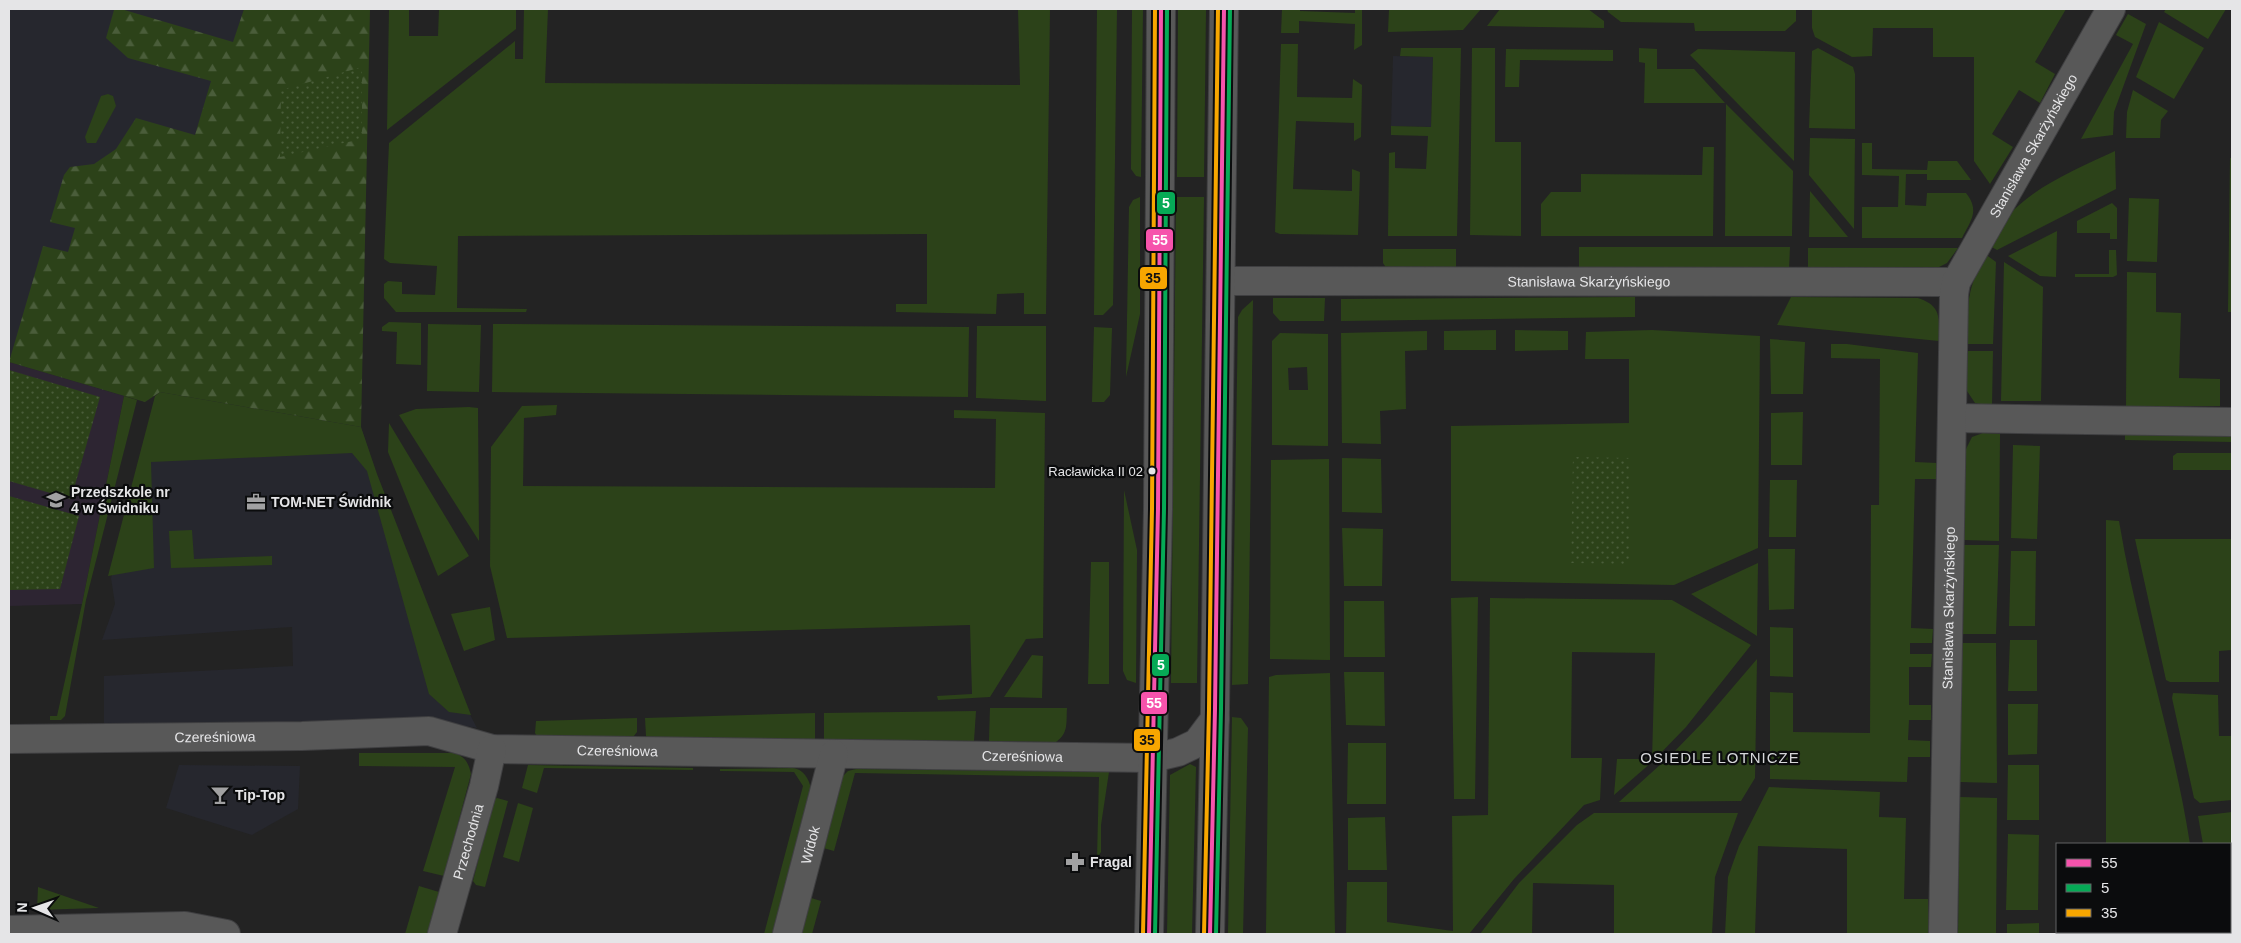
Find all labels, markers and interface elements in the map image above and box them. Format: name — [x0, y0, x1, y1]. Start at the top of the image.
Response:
street label: Stanisława Skarżyńskiego — [1986, 71, 2081, 220]
line badge: 5 — [1156, 191, 1176, 215]
text: 5 — [1162, 195, 1170, 211]
line badge: 55 — [1145, 228, 1174, 252]
text: 55 — [1152, 232, 1168, 248]
line badge: 35 — [1139, 266, 1168, 290]
text: 35 — [1145, 270, 1161, 286]
street label: Stanisława Skarżyńskiego — [1508, 273, 1671, 290]
place label: Racławicka II 02 — [1048, 464, 1143, 479]
marker: Racławicka II 02 — [1147, 466, 1157, 476]
place label: Przedszkole nr 4 w Świdniku — [71, 484, 170, 516]
school or university icon: Przedszkole nr 4 w Świdniku — [45, 489, 67, 511]
office icon: TOM-NET Świdnik — [245, 491, 267, 513]
place label: TOM-NET Świdnik — [271, 493, 392, 510]
street label: Stanisława Skarżyńskiego — [1939, 526, 1958, 690]
line badge: 5 — [1151, 653, 1170, 677]
text: 5 — [1157, 657, 1165, 673]
line badge: 55 — [1140, 691, 1168, 715]
text: 55 — [1146, 695, 1162, 711]
street label: Czereśniowa — [174, 728, 256, 745]
line badge: 35 — [1133, 728, 1161, 752]
text: 35 — [1139, 732, 1155, 748]
street label: Czereśniowa — [577, 742, 658, 759]
street label: Czereśniowa — [982, 748, 1063, 765]
district label: OSIEDLE LOTNICZE — [1640, 749, 1800, 766]
bar icon: Tip-Top — [209, 784, 231, 806]
place label: Tip-Top — [235, 787, 285, 803]
street label: Przechodnia — [450, 802, 487, 881]
street label: Widok — [798, 823, 823, 866]
legend — [2056, 843, 2231, 933]
pharmacy icon: Fragal — [1064, 851, 1086, 873]
place label: Fragal — [1090, 854, 1132, 870]
text: 55 — [2101, 854, 2118, 871]
text: 5 — [2101, 879, 2109, 896]
north arrow — [10, 883, 60, 933]
text: N — [14, 902, 30, 913]
text: 35 — [2101, 904, 2118, 921]

